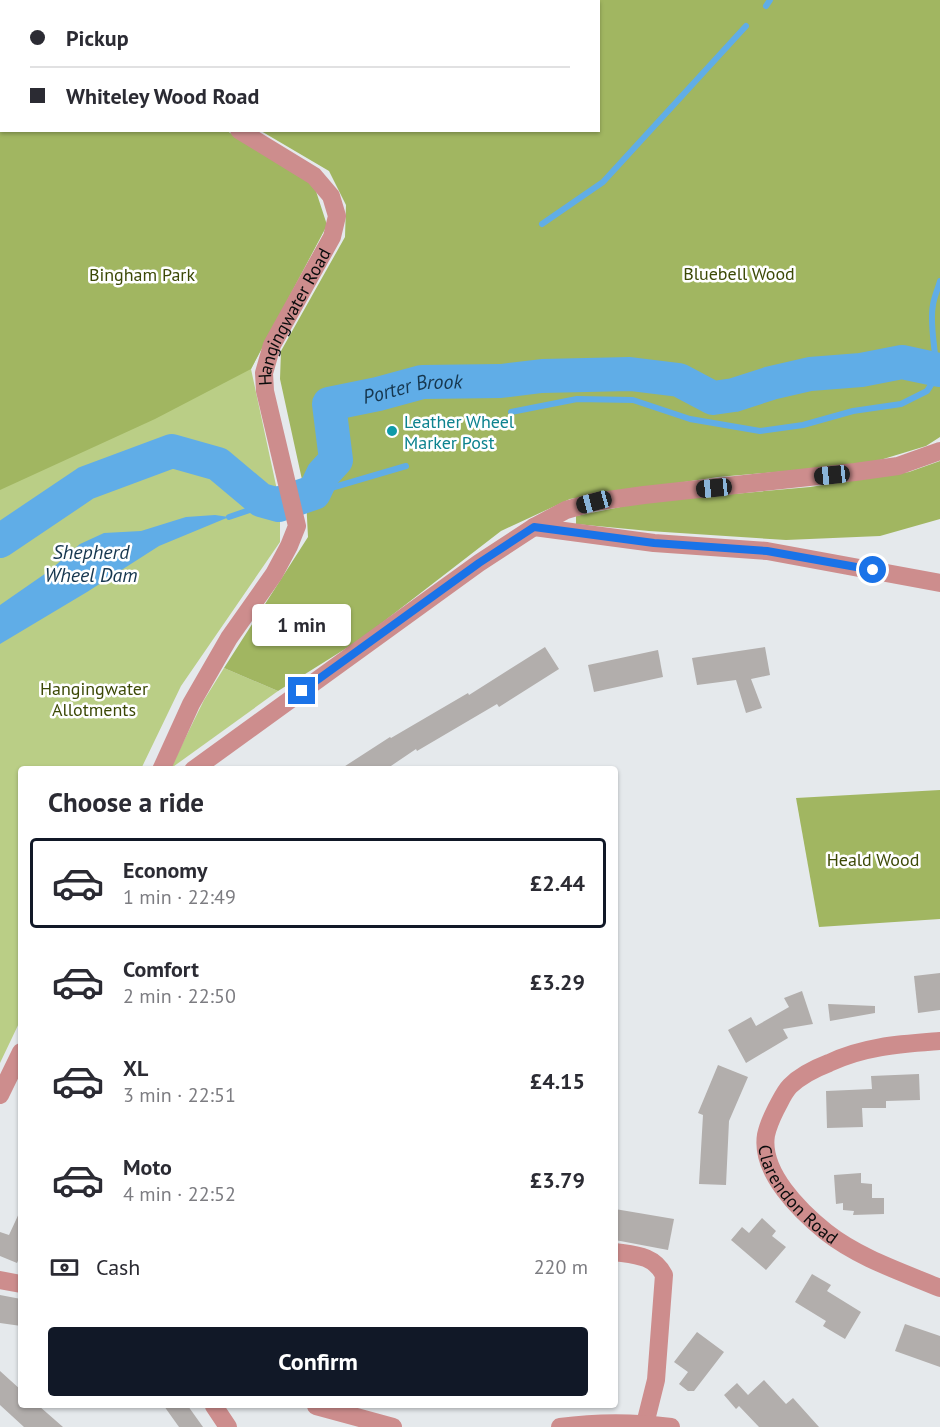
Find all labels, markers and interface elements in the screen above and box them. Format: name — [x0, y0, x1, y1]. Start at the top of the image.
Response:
text: Pickup — [66, 24, 129, 52]
text: Whiteley Wood Road — [66, 82, 259, 110]
street label: Hangingwater Road — [253, 244, 335, 386]
park label: Bluebell Wood — [683, 262, 795, 285]
park label: Bingham Park — [89, 263, 195, 286]
water label: Porter Brook — [361, 368, 464, 410]
place label: Leather Wheel Marker Post — [404, 410, 515, 454]
marker: Leather Wheel Marker Post — [385, 424, 399, 438]
car — [813, 464, 851, 486]
car — [695, 477, 733, 499]
car — [574, 489, 614, 515]
water label: Shepherd Wheel Dam — [44, 539, 138, 588]
route start — [859, 556, 886, 583]
callout: 1 min — [252, 604, 352, 646]
text: 1 min — [277, 612, 326, 638]
park label: Hangingwater Allotments — [40, 677, 148, 721]
route end — [288, 677, 315, 704]
text: Choose a ride — [48, 785, 204, 819]
park label: Heald Wood — [827, 848, 919, 871]
icon: car — [51, 856, 105, 910]
text: Economy — [123, 856, 207, 884]
text: £2.44 — [530, 869, 585, 897]
text: 1 min · 22:49 — [123, 884, 236, 910]
icon: car — [51, 955, 105, 1009]
text: Comfort — [123, 955, 199, 983]
text: £3.29 — [530, 968, 585, 996]
text: 2 min · 22:50 — [123, 983, 236, 1009]
icon: car — [51, 1054, 105, 1108]
text: XL — [123, 1054, 148, 1082]
text: £4.15 — [530, 1067, 585, 1095]
text: 3 min · 22:51 — [123, 1082, 236, 1108]
street label: Clarendon Road — [754, 1143, 843, 1249]
icon: car — [51, 1153, 105, 1207]
text: Moto — [123, 1153, 172, 1181]
text: £3.79 — [530, 1166, 585, 1194]
text: 4 min · 22:52 — [123, 1181, 236, 1207]
icon: cash — [48, 1251, 81, 1284]
text: Cash — [96, 1253, 140, 1281]
text: 220 m — [534, 1254, 588, 1280]
button: Confirm — [48, 1327, 588, 1396]

